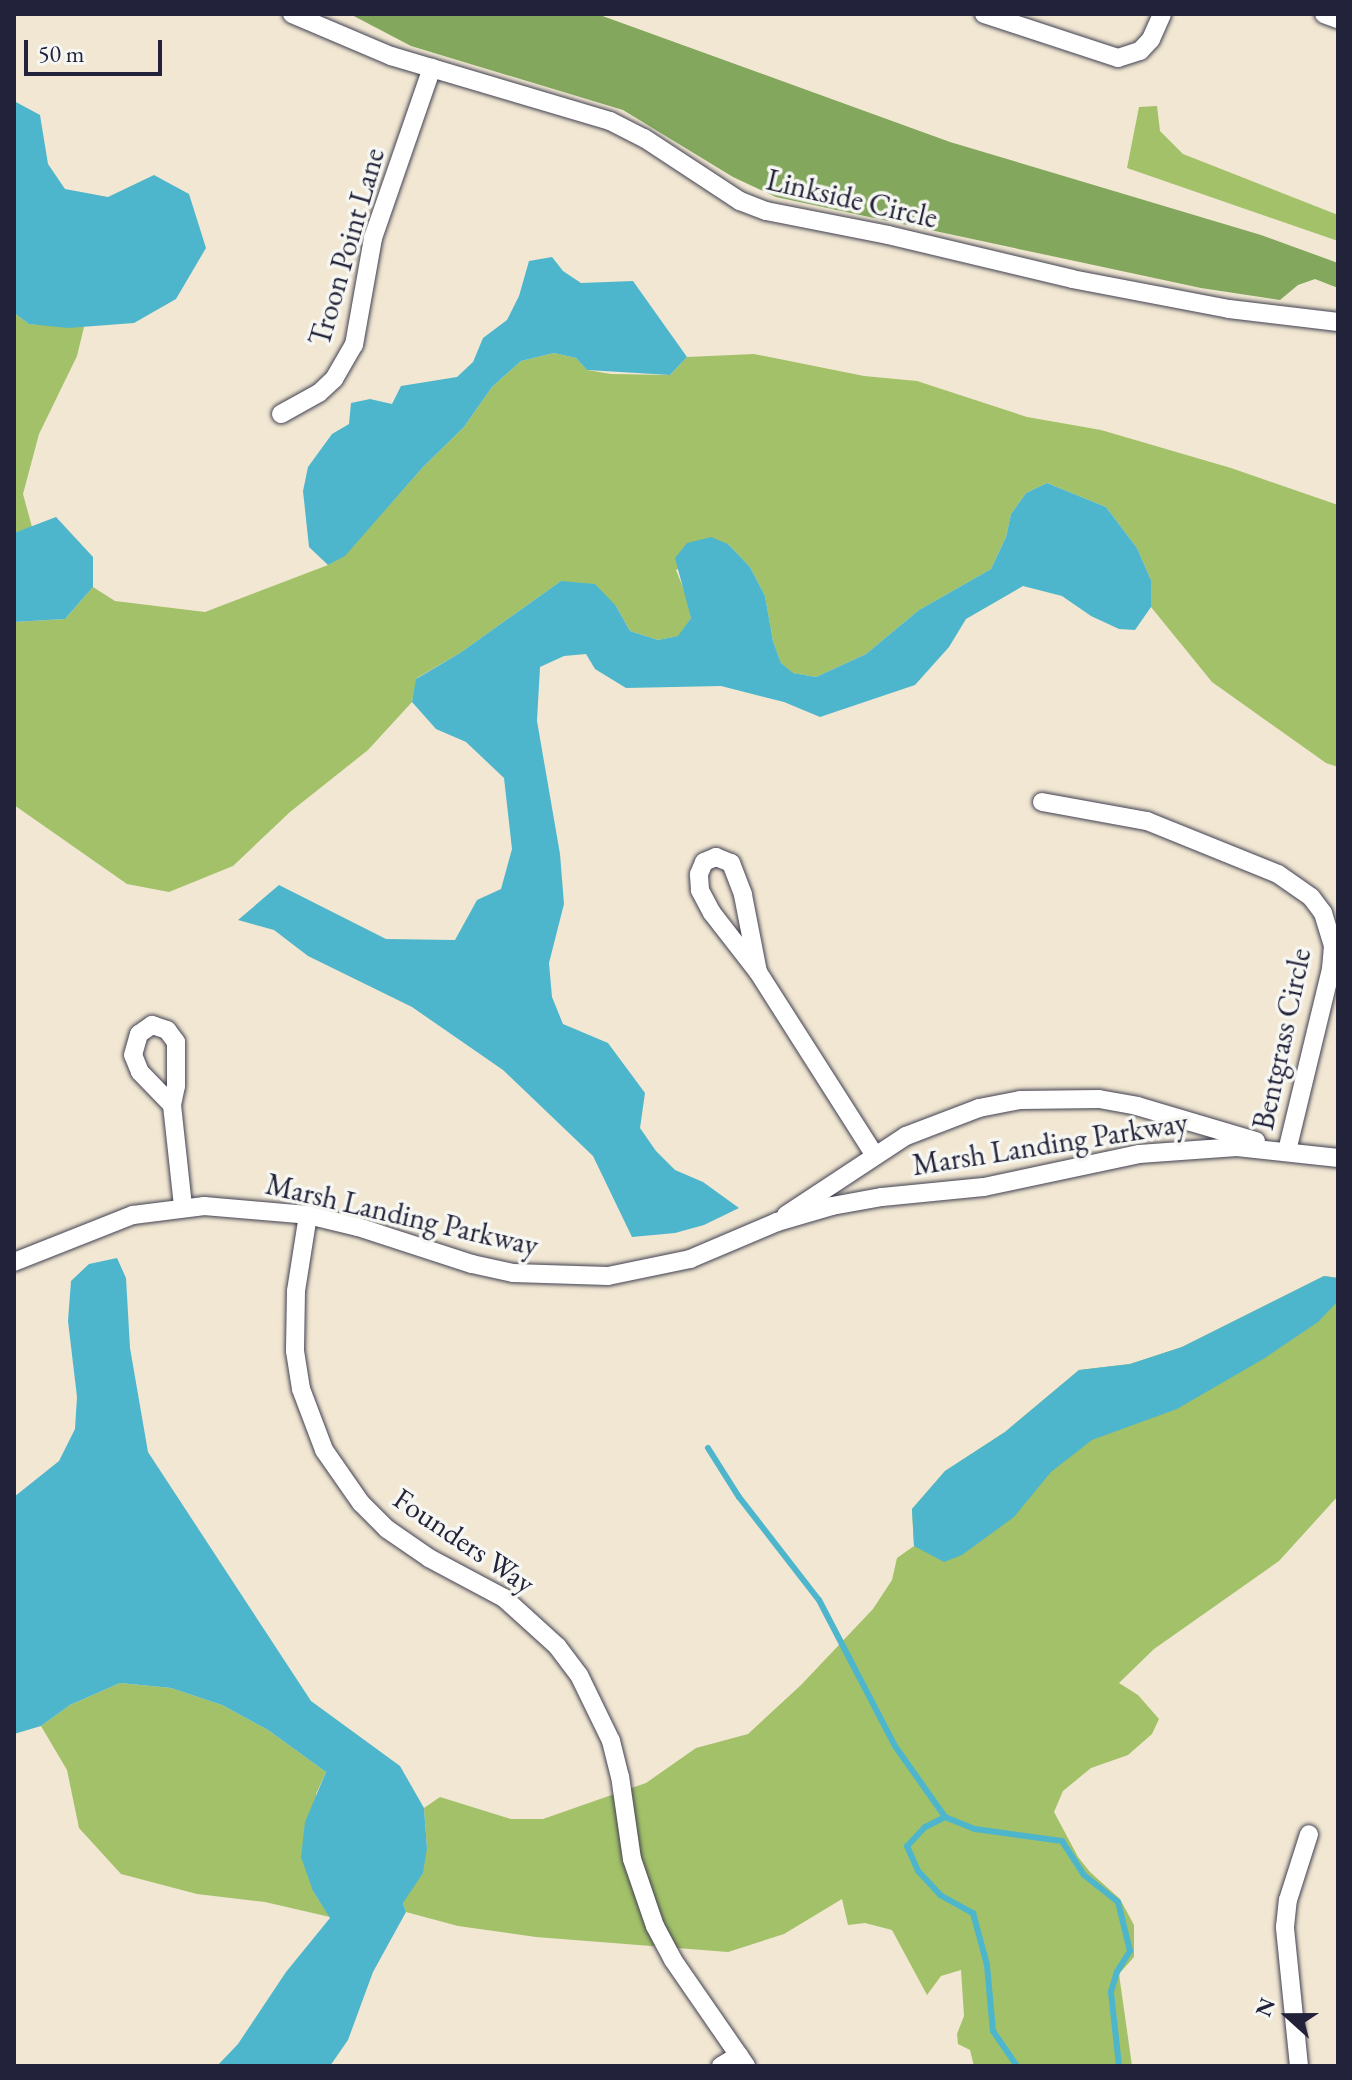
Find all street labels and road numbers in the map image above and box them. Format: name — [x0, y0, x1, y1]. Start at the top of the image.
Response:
street label: Troon Point Lane — [302, 144, 392, 350]
street label: Linkside Circle — [763, 162, 941, 236]
street label: Bentgrass Circle — [1245, 945, 1319, 1133]
street label: Marsh Landing Parkway — [910, 1104, 1190, 1184]
street label: Marsh Landing Parkway — [262, 1166, 542, 1264]
street label: Founders Way — [386, 1481, 542, 1601]

